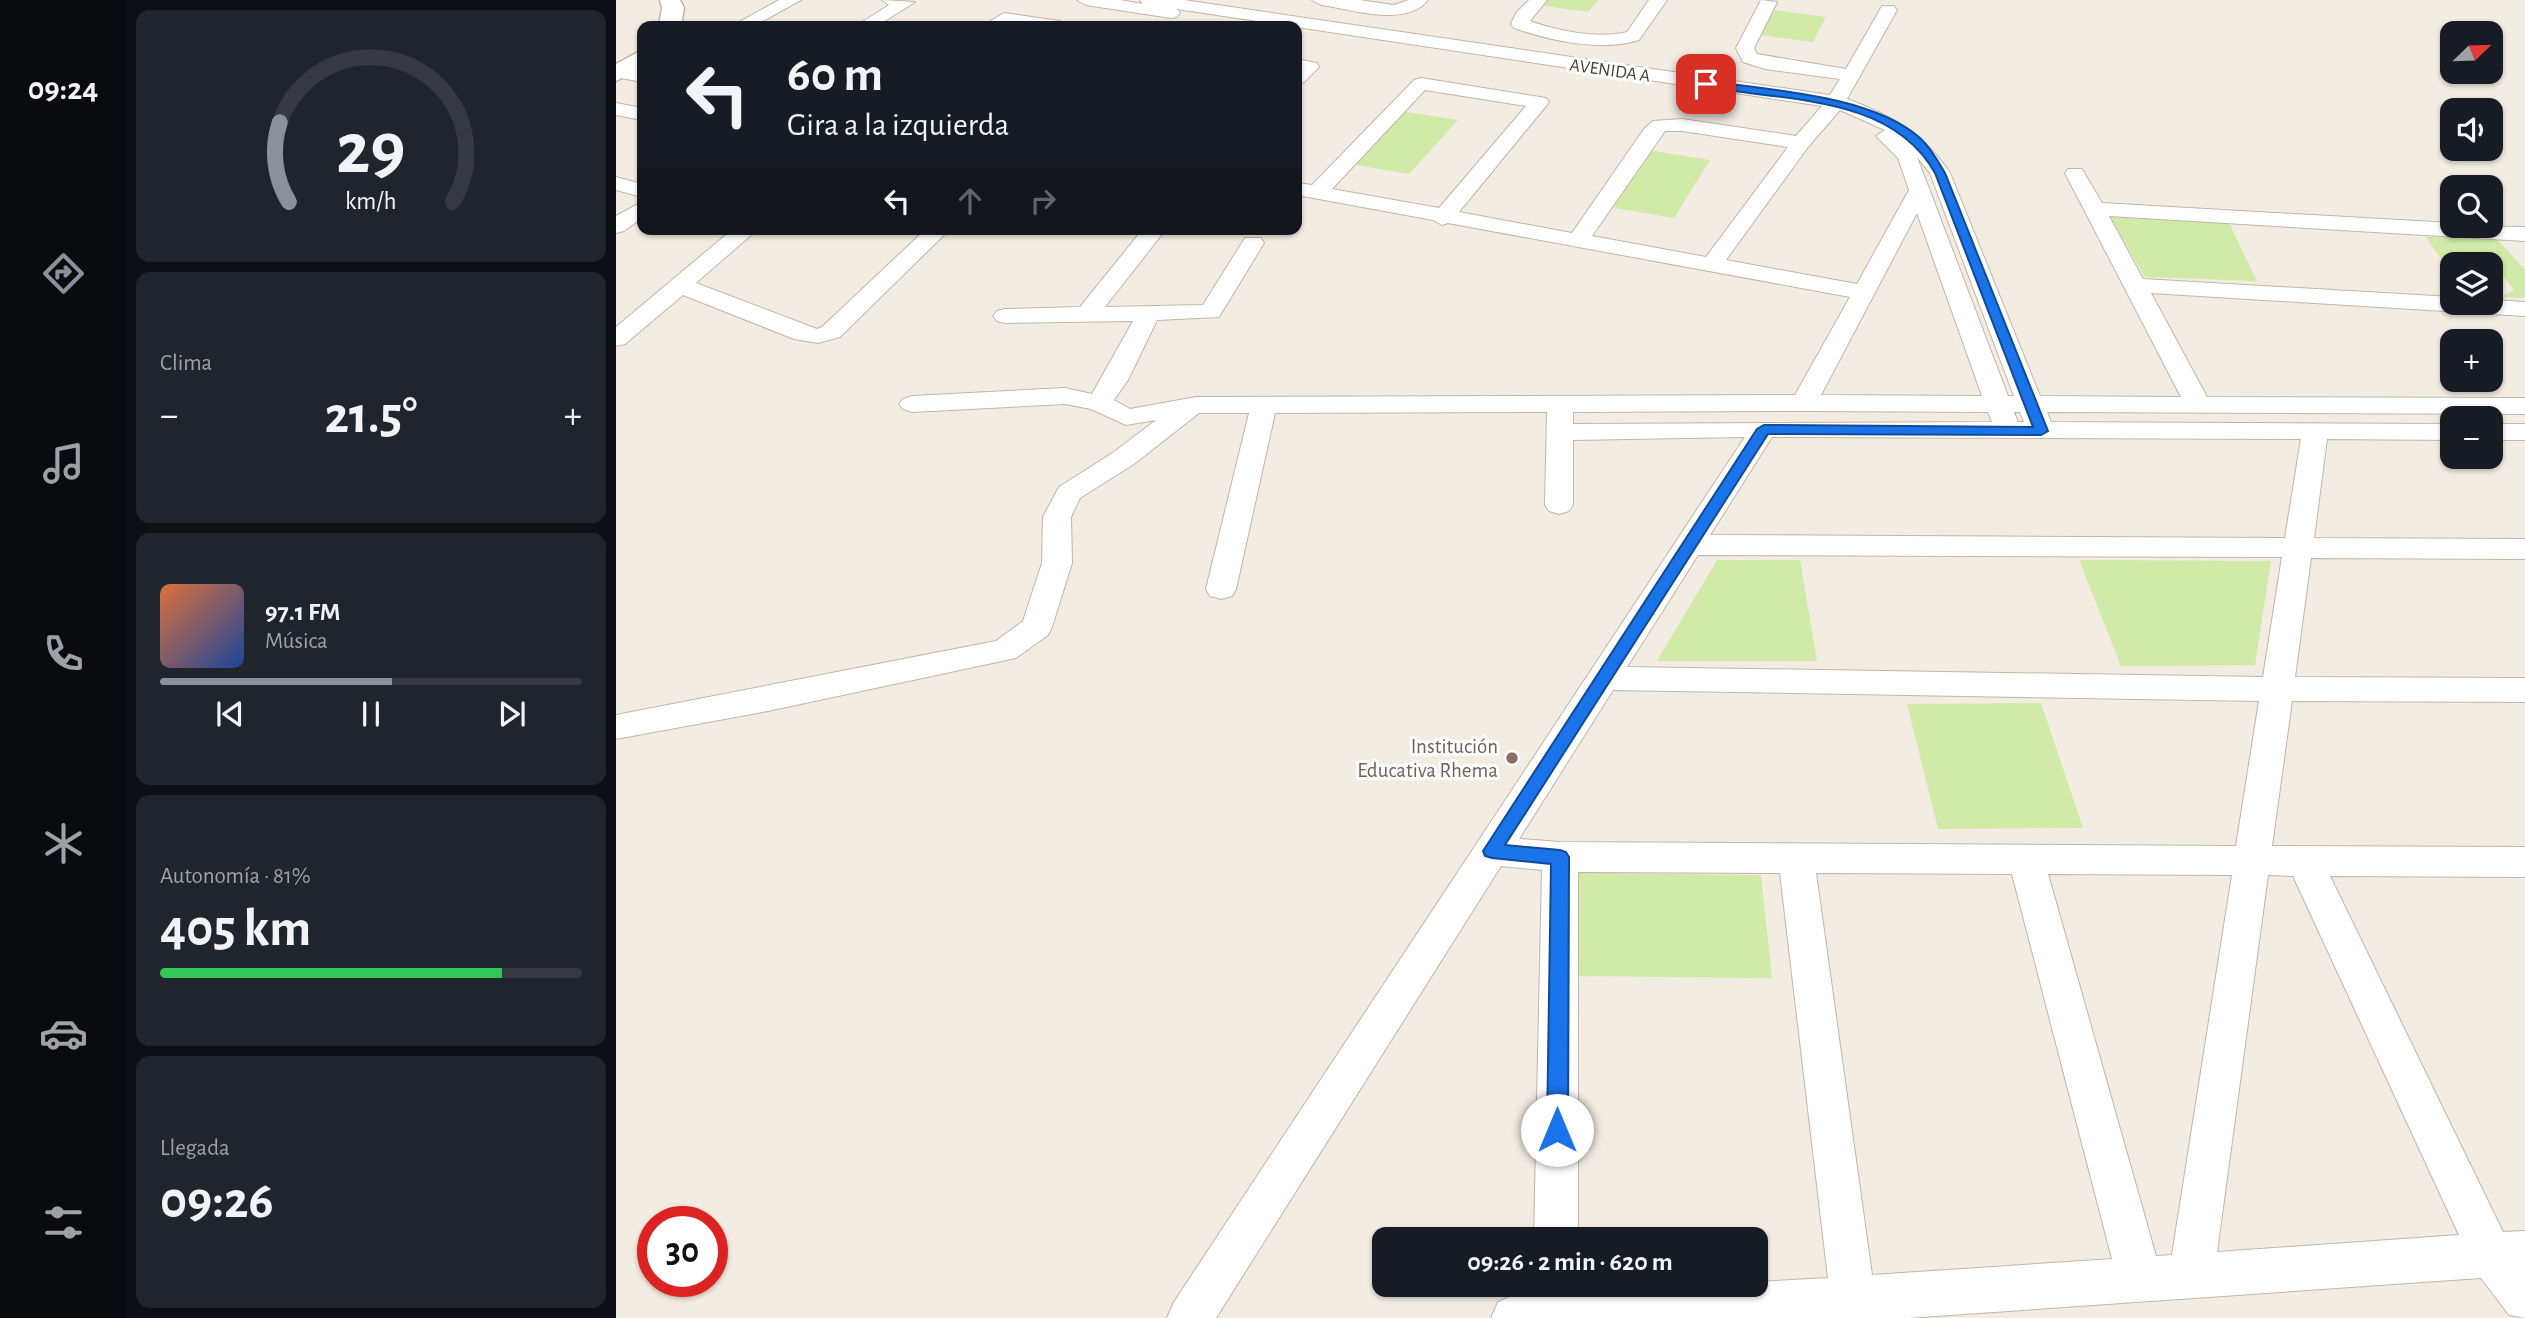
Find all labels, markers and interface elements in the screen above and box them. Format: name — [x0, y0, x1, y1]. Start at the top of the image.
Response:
north arrow — [2440, 21, 2502, 84]
map controls — [2440, 21, 2503, 469]
icon: left — [672, 49, 763, 140]
text: 60 m — [787, 51, 883, 100]
pin — [1676, 54, 1736, 114]
street label: AVENIDA A — [1568, 56, 1652, 86]
icon: arrive — [1687, 65, 1725, 103]
text: 09:24 — [28, 73, 98, 105]
button: sound — [2440, 98, 2503, 161]
text: Gira a la izquierda — [787, 109, 1009, 141]
text: 29 — [336, 114, 406, 187]
button: search — [2440, 175, 2503, 238]
icon: left — [878, 182, 916, 220]
icon: ahead — [951, 182, 989, 220]
icon: right — [1024, 182, 1062, 220]
text: km/h — [345, 189, 397, 214]
icon: directions — [39, 249, 88, 298]
button: layers — [2440, 252, 2503, 315]
button: + — [2440, 329, 2503, 392]
text: Clima — [160, 352, 212, 375]
text: 21.5° — [325, 390, 417, 442]
text: − — [160, 397, 178, 435]
text: + — [564, 397, 582, 435]
button: − — [2440, 406, 2503, 469]
icon: music — [39, 439, 88, 488]
text: 97.1 FM — [265, 599, 340, 625]
icon: phone — [39, 629, 88, 678]
text: Música — [265, 630, 328, 653]
icon: previous — [211, 695, 249, 733]
icon: pause — [352, 695, 390, 733]
icon: next — [493, 695, 531, 733]
place label: Institución Educativa Rhema — [1357, 736, 1498, 781]
marker: Institución Educativa Rhema — [1504, 750, 1520, 766]
icon: climate — [39, 819, 88, 868]
text: Autonomía · 81% — [160, 865, 311, 888]
text: 405 km — [160, 903, 311, 955]
icon: car — [39, 1009, 88, 1058]
position arrow — [1520, 1093, 1594, 1167]
text: Llegada — [160, 1137, 230, 1160]
text: 09:26 — [160, 1175, 274, 1227]
icon: filters — [39, 1198, 88, 1247]
speed limit sign: 30 — [637, 1206, 728, 1297]
text: 09:26 · 2 min · 620 m — [1467, 1249, 1673, 1275]

